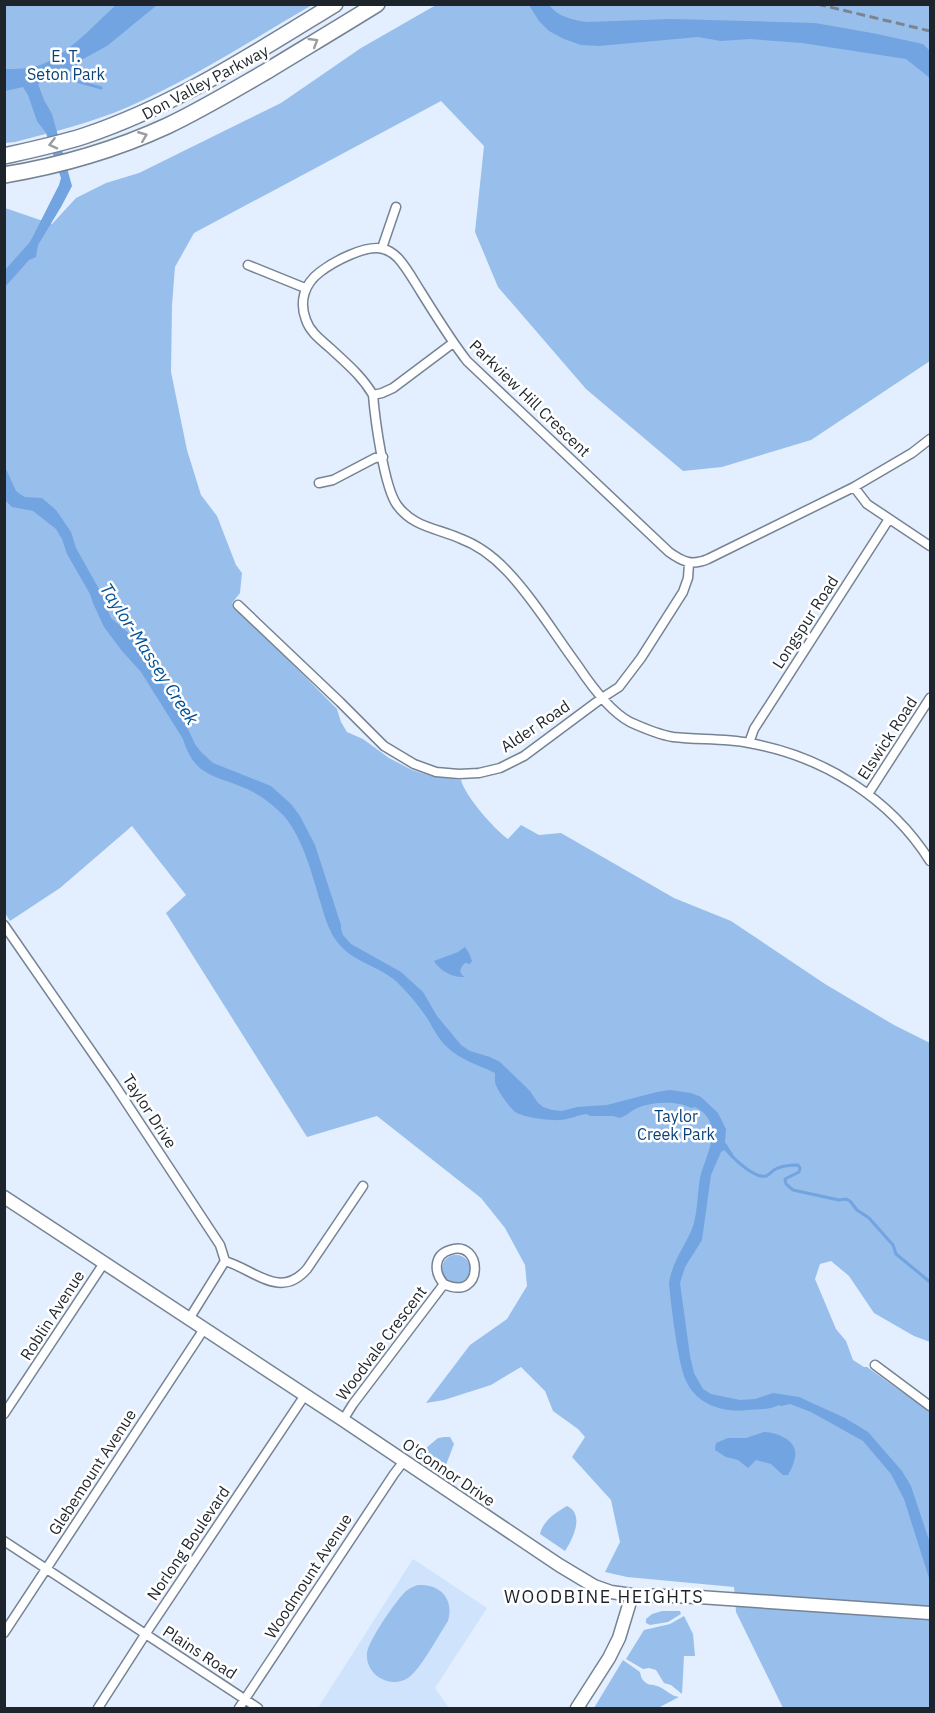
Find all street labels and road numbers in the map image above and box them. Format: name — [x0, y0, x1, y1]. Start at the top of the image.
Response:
street label: Don Valley Parkway — [138, 40, 272, 124]
street label: Parkview Hill Crescent — [465, 335, 595, 461]
street label: Longspur Road — [767, 572, 843, 672]
street label: Elswick Road — [853, 693, 921, 783]
street label: Alder Road — [497, 696, 573, 756]
street label: Taylor Drive — [119, 1070, 182, 1152]
street label: Roblin Avenue — [16, 1266, 89, 1364]
street label: Woodvale Crescent — [331, 1282, 431, 1404]
street label: Glebemount Avenue — [44, 1405, 140, 1539]
street label: O'Connor Drive — [399, 1434, 499, 1511]
street label: Norlong Boulevard — [142, 1482, 234, 1604]
street label: Woodmount Avenue — [260, 1510, 356, 1642]
street label: Plains Road — [159, 1621, 241, 1683]

